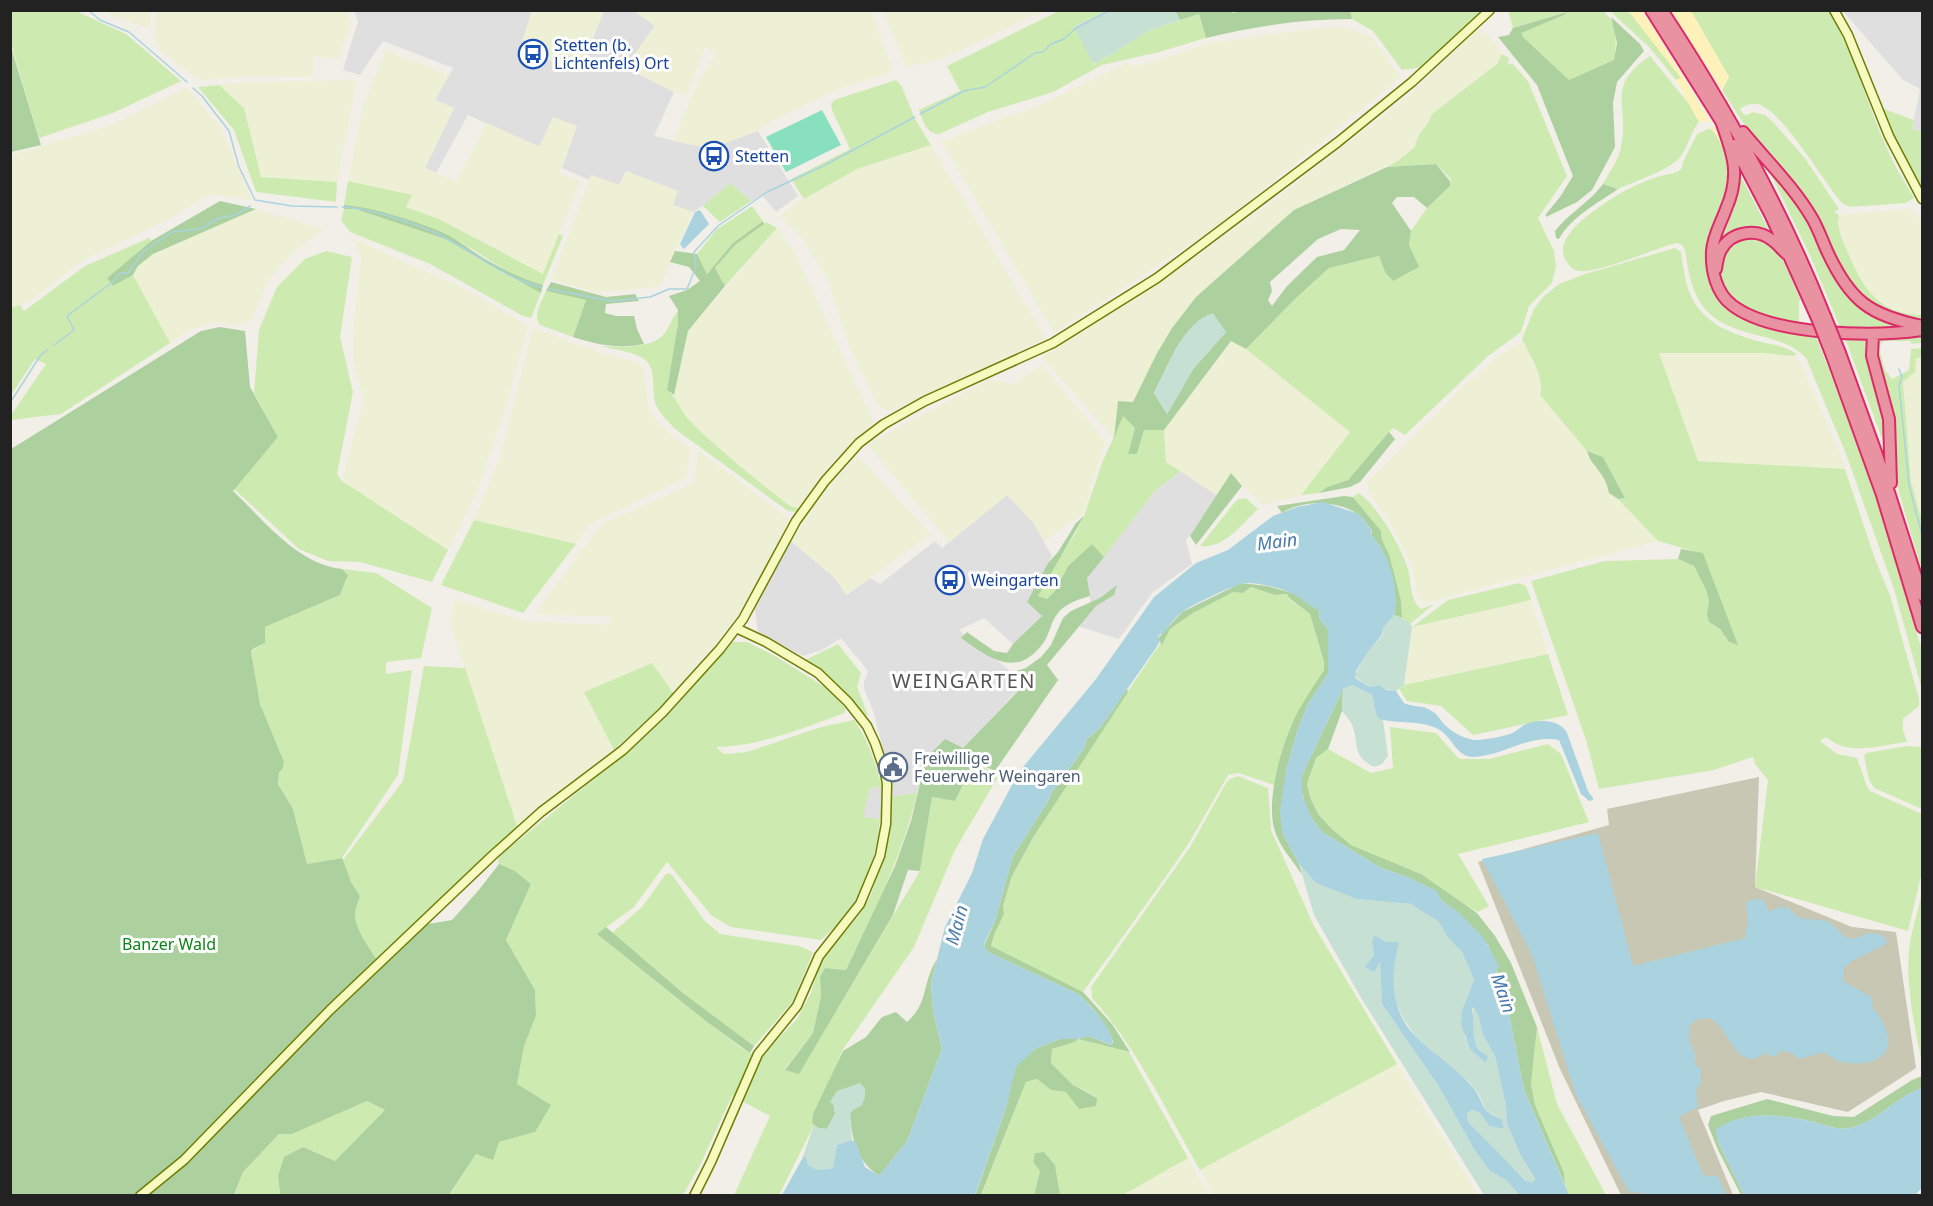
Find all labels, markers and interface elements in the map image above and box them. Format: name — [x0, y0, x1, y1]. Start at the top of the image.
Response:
place label: Stetten (b. Lichtenfels) Ort — [554, 34, 669, 74]
bus stop icon: Stetten (b. Lichtenfels) Ort — [517, 38, 549, 70]
bus stop icon: Stetten — [698, 140, 730, 172]
place label: Stetten — [735, 145, 789, 167]
water label: Main — [1255, 527, 1299, 555]
bus stop icon: Weingarten — [934, 564, 966, 596]
place label: Weingarten — [971, 569, 1059, 591]
district label: WEINGARTEN — [892, 667, 1036, 694]
place label: Freiwillige Feuerwehr Weingaren — [914, 747, 1081, 787]
public building icon: Freiwillige Feuerwehr Weingaren — [877, 751, 909, 783]
water label: Main — [939, 902, 973, 948]
park label: Banzer Wald — [122, 933, 216, 955]
water label: Main — [1486, 970, 1522, 1016]

